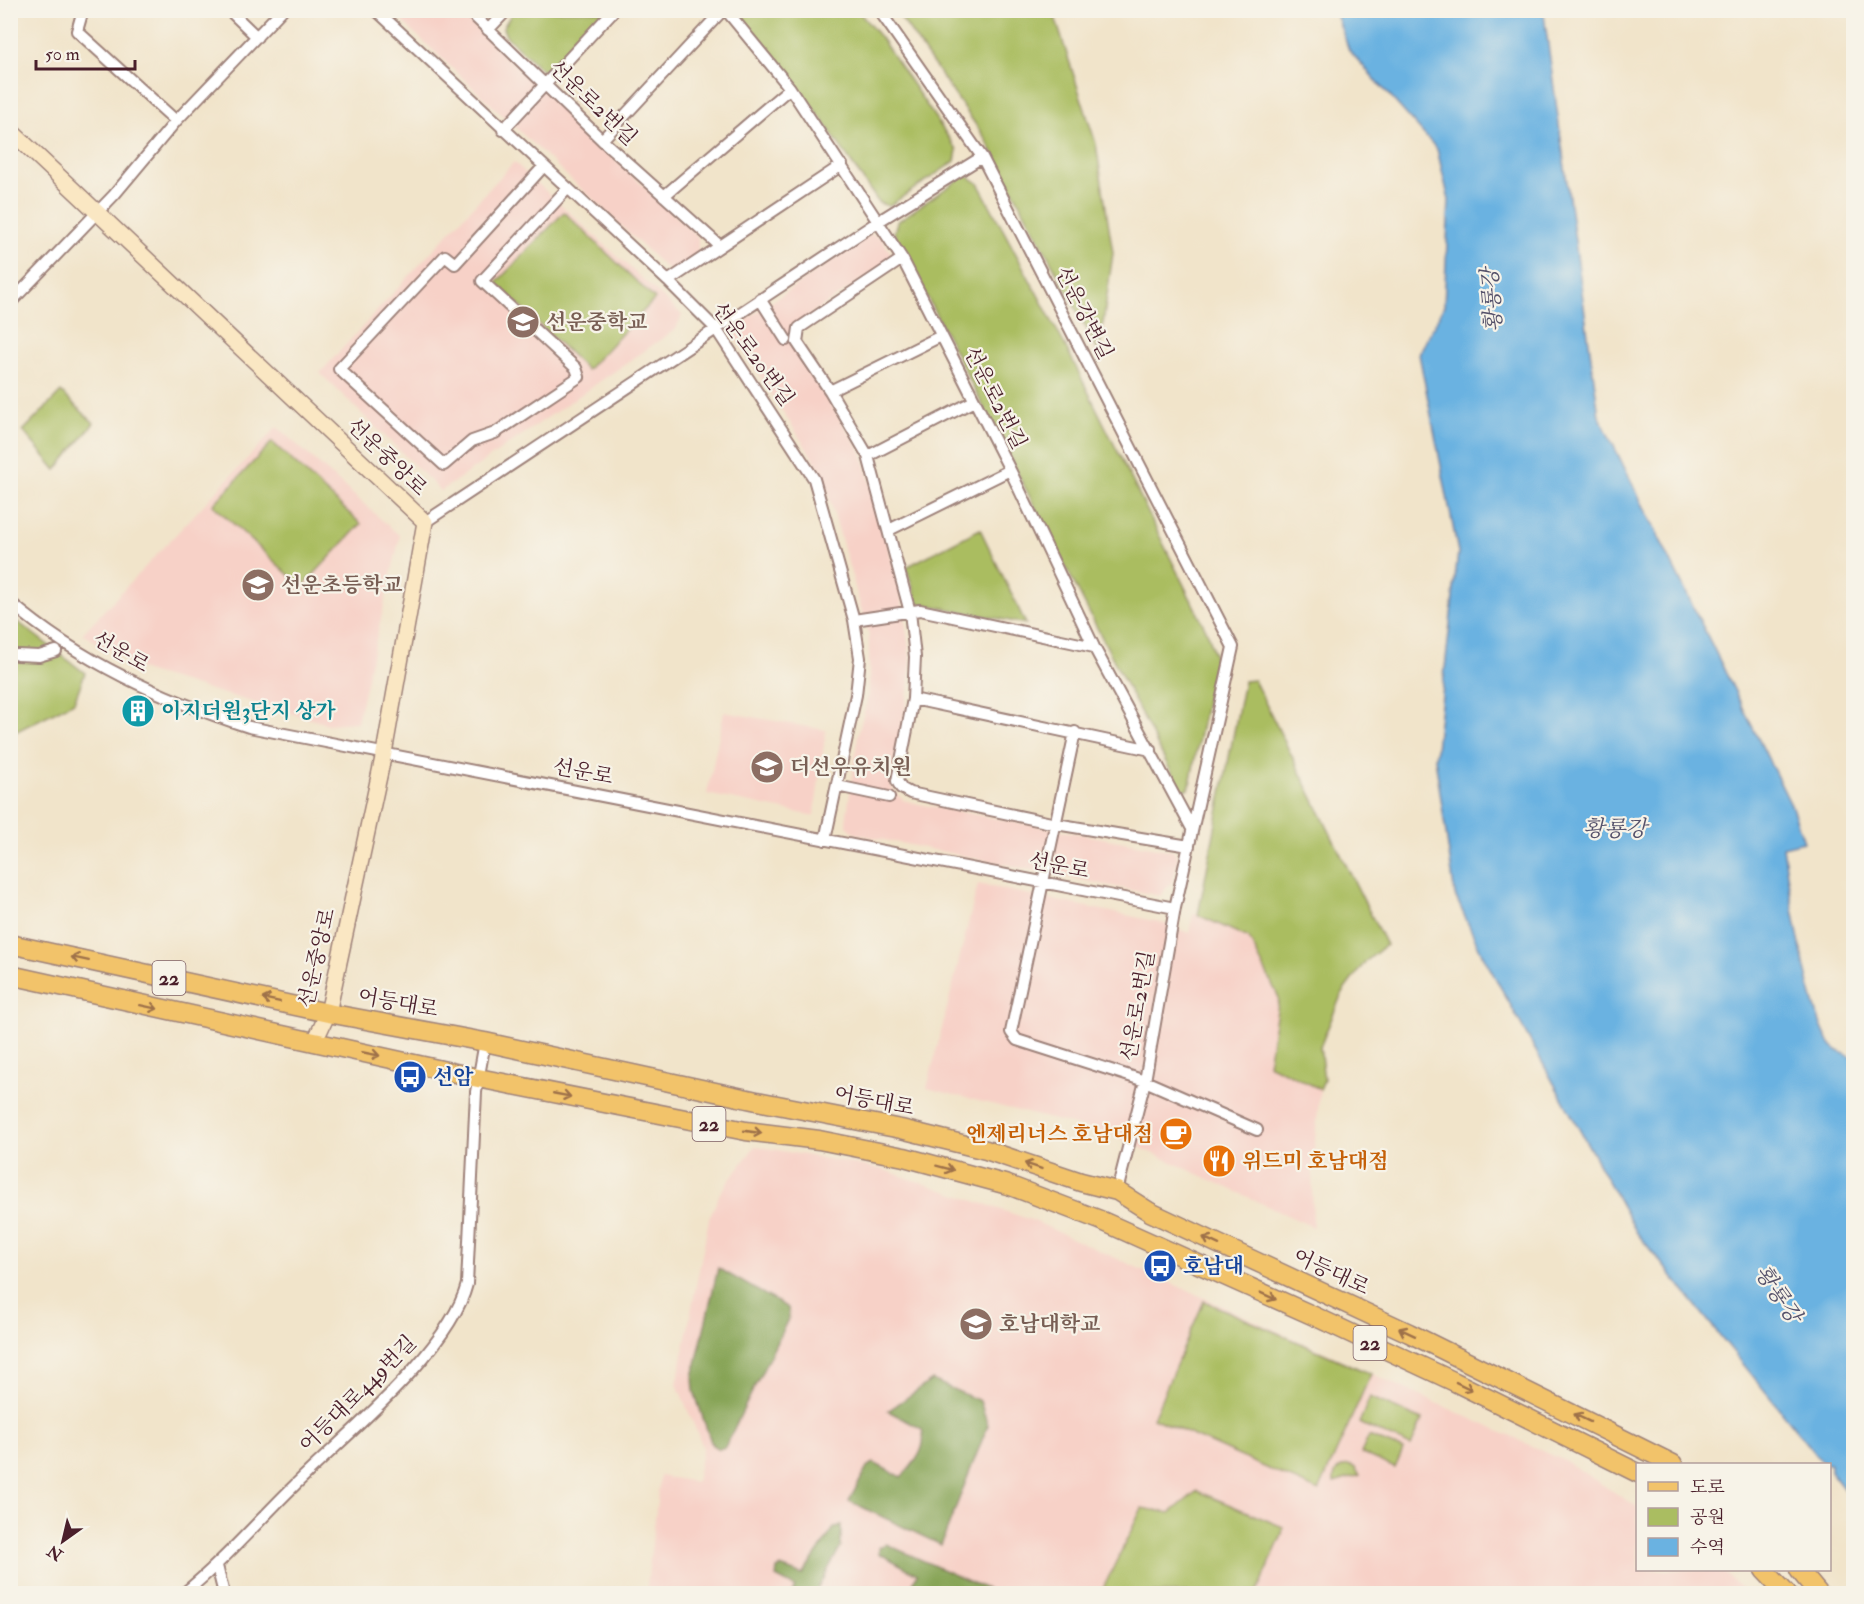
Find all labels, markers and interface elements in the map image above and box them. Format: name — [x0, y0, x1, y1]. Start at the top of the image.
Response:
scale bar — [36, 33, 135, 71]
text: 50 m — [45, 43, 80, 66]
street label: 선운로2번길 — [543, 54, 643, 152]
street label: 선운강변길 — [1049, 262, 1119, 364]
water label: 황룡강 — [1476, 263, 1508, 333]
street label: 선운로20번길 — [706, 296, 800, 412]
school or university icon: 선운중학교 — [505, 304, 541, 340]
place label: 선운중학교 — [546, 309, 647, 336]
street label: 선운로2번길 — [958, 342, 1032, 454]
street label: 선운중앙로 — [341, 412, 433, 502]
school or university icon: 선운초등학교 — [240, 567, 276, 603]
place label: 선운초등학교 — [281, 572, 403, 599]
street label: 선운로 — [88, 625, 154, 679]
building icon: 이지더원3단지 상가 — [120, 693, 156, 729]
place label: 이지더원3단지 상가 — [161, 698, 336, 725]
school or university icon: 더선우유치원 — [749, 749, 785, 785]
street label: 선운로 — [551, 753, 615, 791]
place label: 더선우유치원 — [790, 754, 912, 781]
water label: 황룡강 — [1583, 815, 1651, 843]
street label: 선운로 — [1027, 847, 1091, 885]
street label: 선운중앙로 — [292, 906, 342, 1010]
street label: 선운로2번길 — [1115, 948, 1161, 1064]
one-way arrow — [71, 953, 91, 964]
road number: 22 — [152, 961, 186, 995]
street label: 어등대로 — [356, 983, 440, 1023]
one-way arrow — [262, 994, 281, 1006]
one-way arrow — [139, 1002, 158, 1014]
one-way arrow — [361, 1049, 380, 1060]
bus stop icon: 선암 — [392, 1059, 428, 1095]
place label: 선암 — [433, 1064, 474, 1091]
street label: 어등대로 — [832, 1080, 916, 1122]
one-way arrow — [551, 1090, 571, 1101]
road number: 22 — [692, 1107, 726, 1141]
cafe icon: 엔제리너스 호남대점 — [1158, 1116, 1194, 1152]
place label: 엔제리너스 호남대점 — [966, 1121, 1153, 1148]
one-way arrow — [743, 1127, 762, 1138]
restaurant icon: 위드미 호남대점 — [1201, 1143, 1237, 1179]
place label: 위드미 호남대점 — [1242, 1148, 1388, 1175]
one-way arrow — [1024, 1159, 1043, 1170]
one-way arrow — [935, 1162, 954, 1174]
one-way arrow — [1203, 1234, 1221, 1246]
street label: 어등대로 — [1289, 1243, 1373, 1301]
bus stop icon: 호남대 — [1142, 1248, 1178, 1284]
place label: 호남대 — [1183, 1253, 1244, 1280]
water label: 황룡강 — [1749, 1260, 1810, 1331]
one-way arrow — [1258, 1290, 1276, 1302]
school or university icon: 호남대학교 — [958, 1306, 994, 1342]
place label: 호남대학교 — [999, 1311, 1100, 1338]
road number: 22 — [1354, 1326, 1386, 1360]
one-way arrow — [1398, 1326, 1416, 1337]
street label: 어등대로449번길 — [294, 1330, 422, 1458]
one-way arrow — [1454, 1381, 1472, 1393]
one-way arrow — [1573, 1411, 1591, 1423]
legend — [1636, 1463, 1831, 1571]
text: 도로 — [1690, 1476, 1725, 1499]
text: 공원 — [1690, 1506, 1725, 1529]
north arrow — [33, 1511, 93, 1571]
text: 수역 — [1690, 1536, 1725, 1559]
text: N — [43, 1540, 68, 1565]

